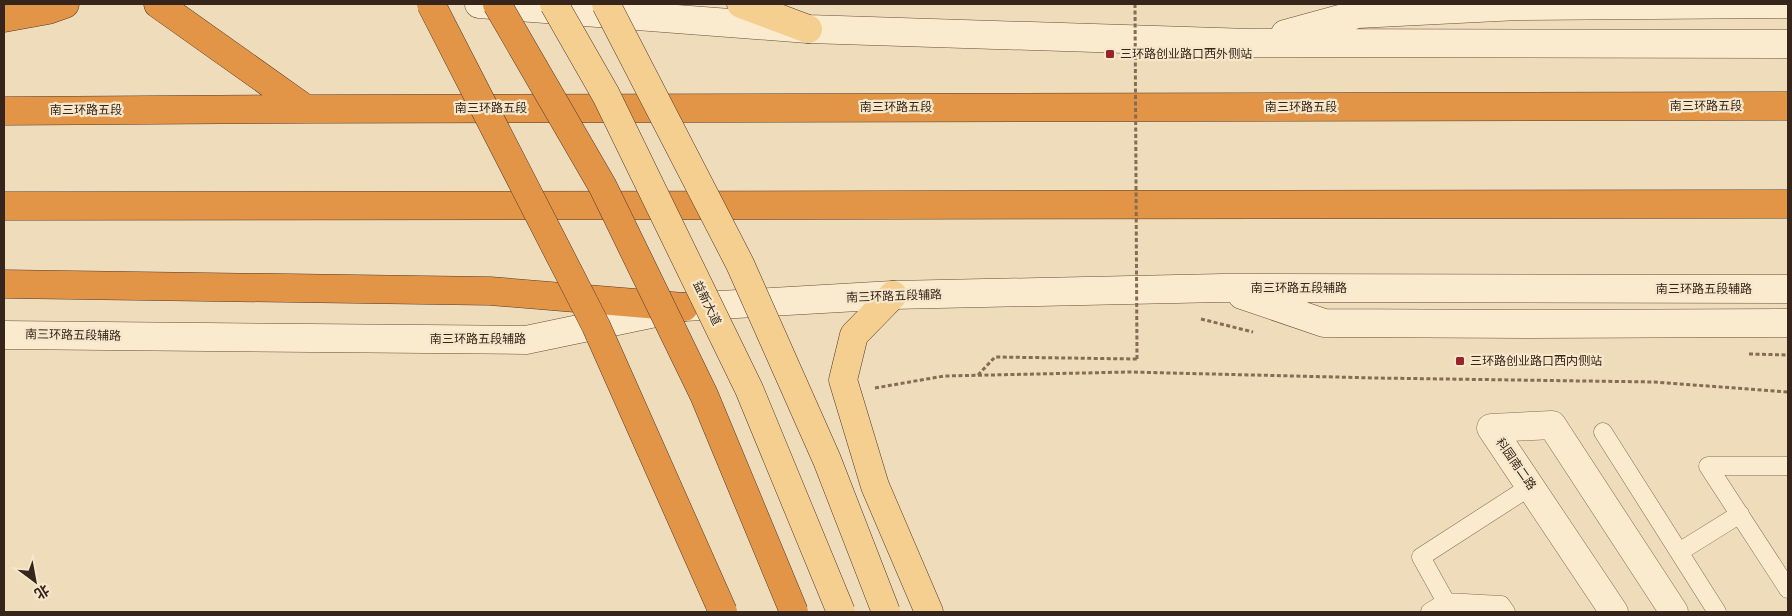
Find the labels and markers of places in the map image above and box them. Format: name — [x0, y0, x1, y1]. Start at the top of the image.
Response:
place label: 三环路创业路口西外侧站 — [1120, 46, 1252, 61]
marker: 三环路创业路口西外侧站 — [1104, 48, 1116, 60]
place label: 三环路创业路口西内侧站 — [1470, 353, 1602, 368]
marker: 三环路创业路口西内侧站 — [1454, 355, 1466, 367]

